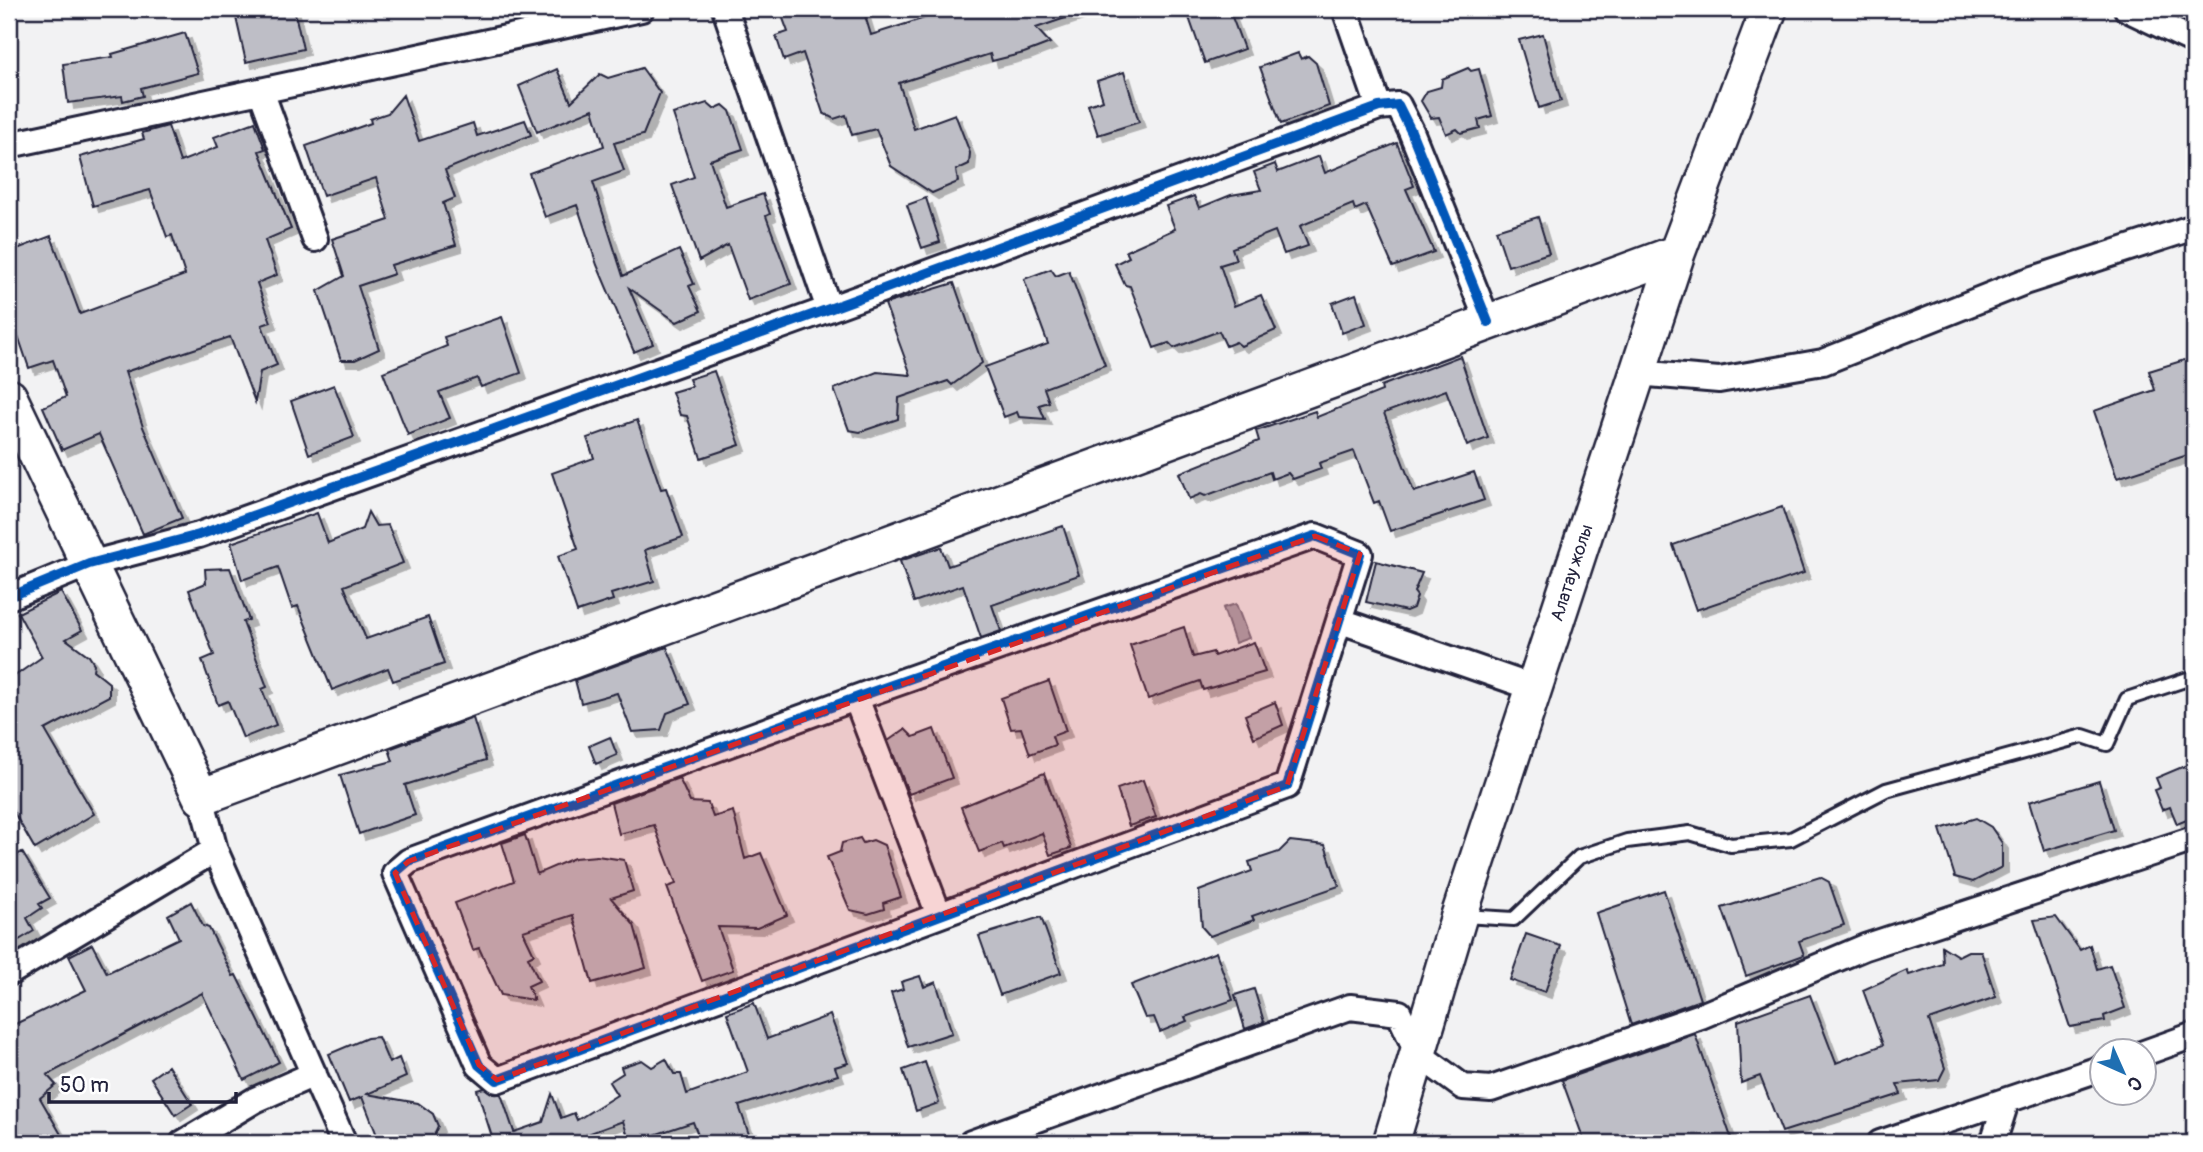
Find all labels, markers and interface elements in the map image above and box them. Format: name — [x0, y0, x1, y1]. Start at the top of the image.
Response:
street label: Алатау жолы — [1545, 522, 1599, 624]
north arrow — [2088, 1036, 2158, 1106]
scale bar — [49, 1061, 236, 1105]
text: С — [2121, 1071, 2147, 1096]
text: 50 m — [60, 1072, 109, 1099]

